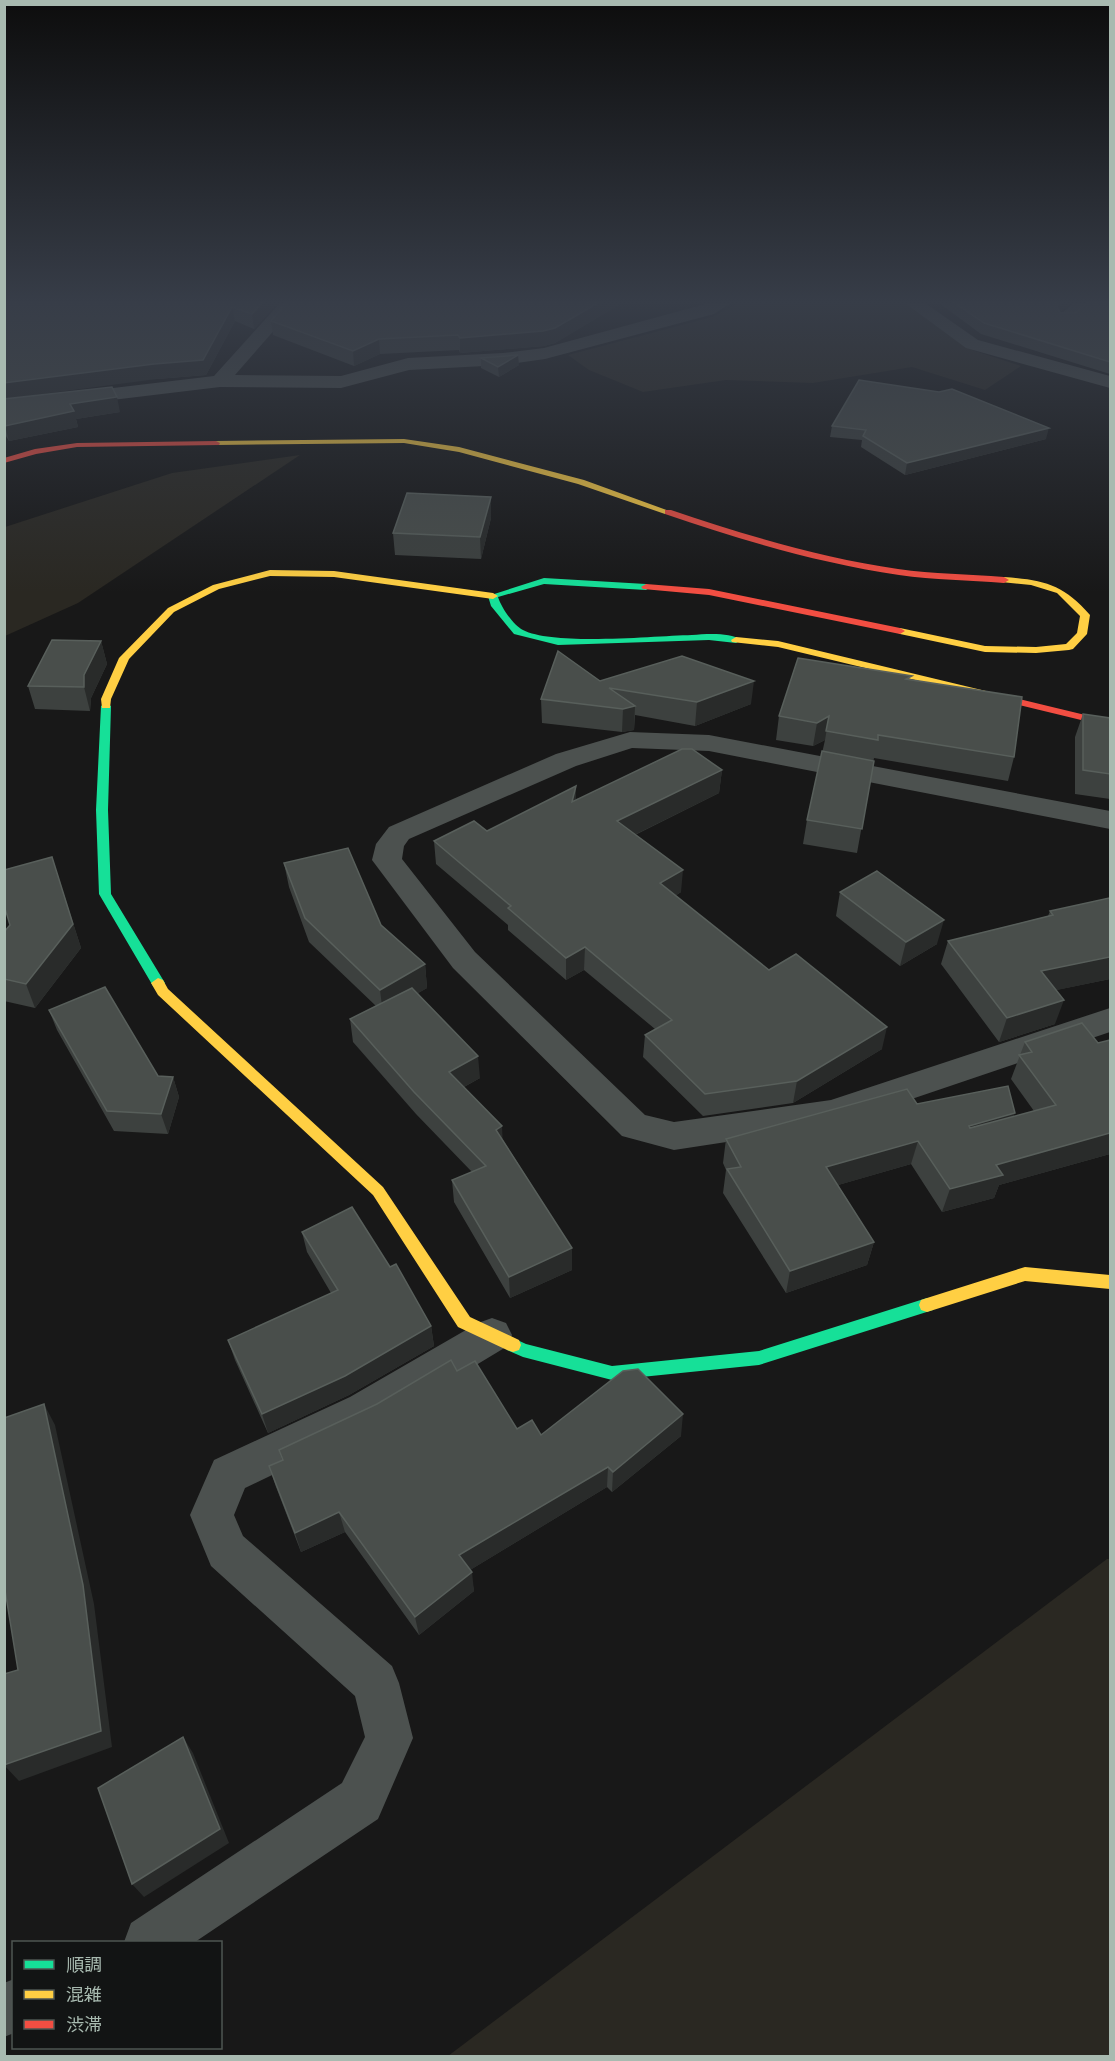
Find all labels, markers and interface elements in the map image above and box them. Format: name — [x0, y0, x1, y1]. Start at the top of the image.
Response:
legend — [12, 1941, 222, 2049]
text: 順調 — [66, 1952, 102, 1976]
text: 混雑 — [66, 1982, 102, 2006]
text: 渋滞 — [66, 2012, 102, 2036]

